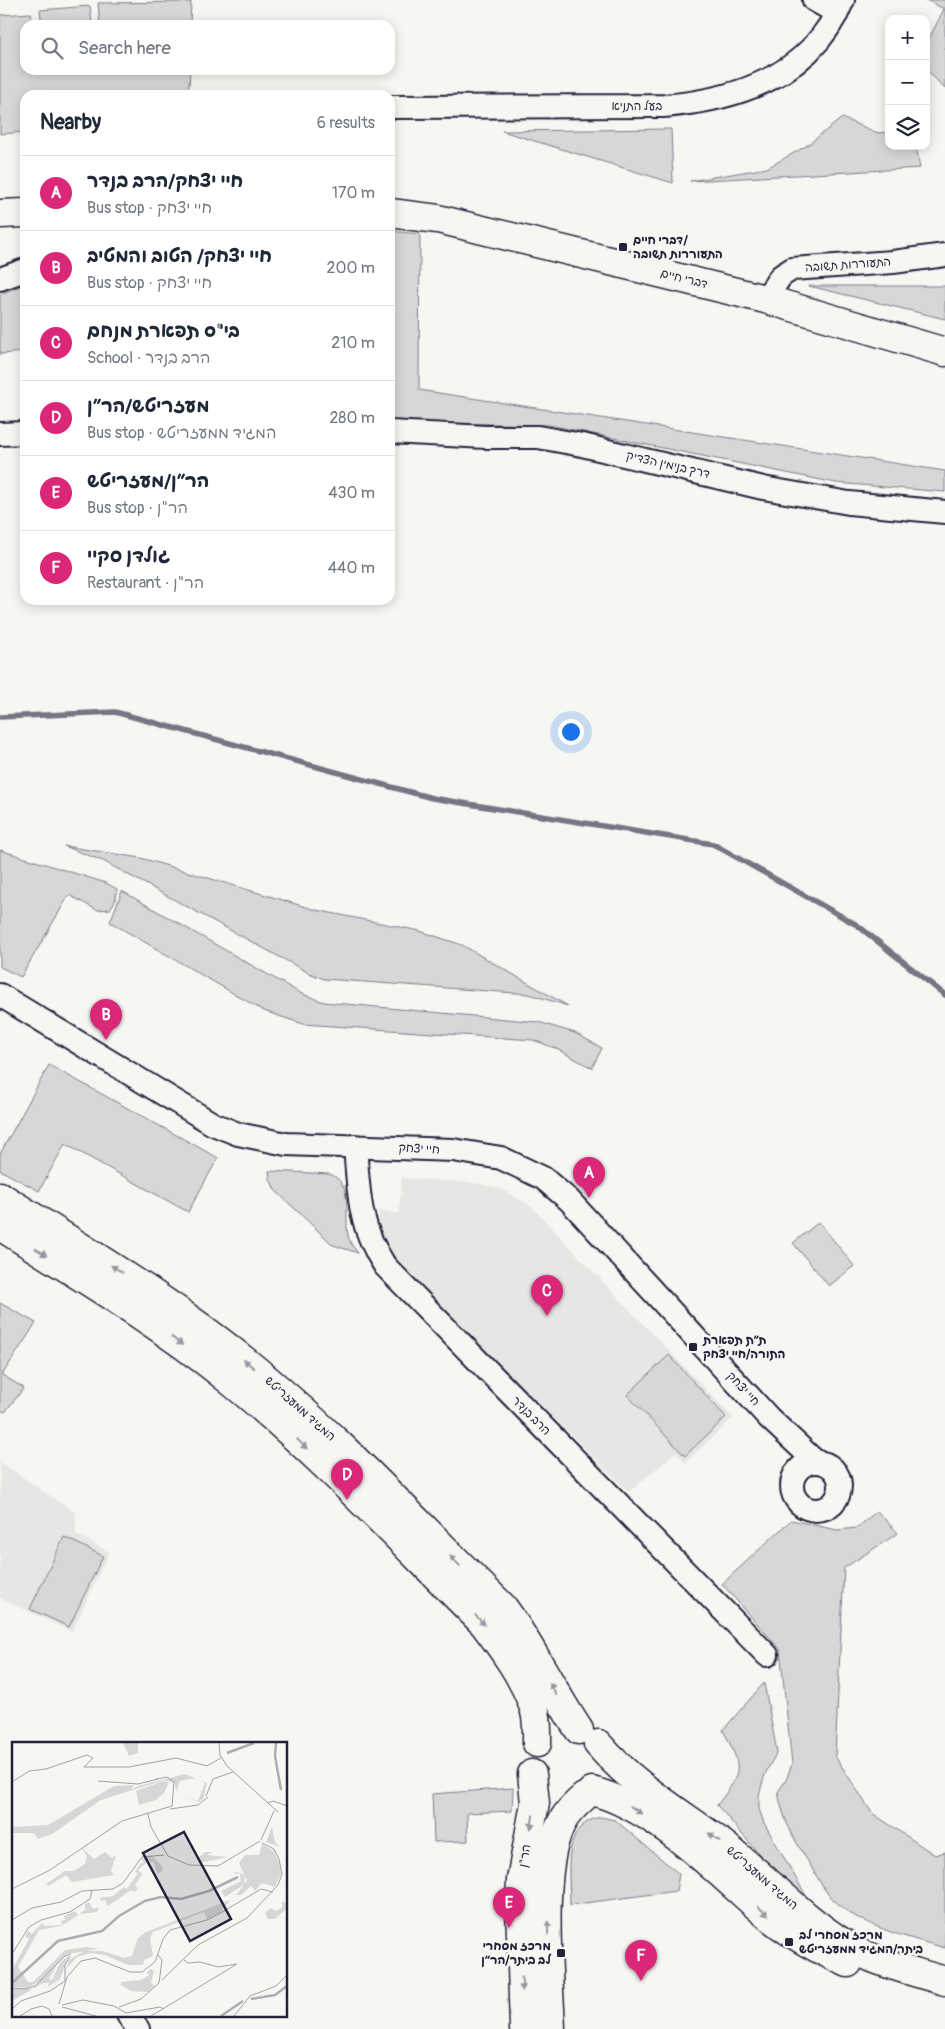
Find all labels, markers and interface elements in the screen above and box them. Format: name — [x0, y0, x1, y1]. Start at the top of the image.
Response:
map controls — [885, 15, 930, 150]
button: + — [885, 15, 930, 60]
search box — [20, 20, 395, 75]
icon: search — [38, 34, 66, 62]
text: Search here — [78, 36, 171, 60]
button: − — [885, 60, 930, 105]
street label: בעל התניא — [612, 99, 662, 114]
button: layers — [885, 105, 930, 150]
text: Nearby — [40, 109, 101, 136]
text: 6 results — [317, 113, 375, 133]
text: חיי יצחק/הרב בנדר — [87, 169, 243, 193]
text: A — [51, 183, 61, 203]
text: 170 m — [332, 183, 375, 203]
text: Bus stop · חיי יצחק — [87, 198, 212, 218]
place label: דברי חיים/ התעוררות תשובה — [633, 233, 723, 262]
marker: דברי חיים/ התעוררות תשובה — [617, 241, 629, 253]
text: חיי יצחק/ הטוב והמטיב — [87, 244, 272, 268]
street label: התעוררות תשובה — [805, 255, 891, 275]
text: B — [51, 258, 61, 278]
text: 200 m — [327, 258, 375, 278]
street label: דברי חיים — [659, 266, 710, 292]
text: Bus stop · חיי יצחק — [87, 273, 212, 293]
text: בי"ס תפארת מנחם — [87, 319, 240, 343]
text: C — [51, 333, 61, 353]
text: 210 m — [331, 333, 375, 353]
text: School · הרב בנדר — [87, 348, 210, 368]
text: מעזריטש/הר״ן — [87, 394, 209, 418]
text: D — [51, 408, 61, 428]
text: 280 m — [329, 408, 375, 428]
text: Bus stop · המגיד ממעזריטש — [87, 423, 276, 443]
street label: דרך בנימין הצדיק — [625, 448, 711, 482]
text: הר״ן/מעזריטש — [87, 469, 209, 493]
text: E — [52, 483, 60, 503]
text: 430 m — [328, 483, 375, 503]
text: Bus stop · הר"ן — [87, 498, 188, 518]
text: גולדן סקיי — [87, 544, 170, 568]
text: F — [51, 558, 61, 578]
text: 440 m — [328, 558, 375, 578]
text: Restaurant · הר"ן — [87, 573, 204, 593]
your location — [558, 719, 584, 745]
pin: B — [90, 999, 122, 1040]
street label: חיי יצחק — [398, 1140, 440, 1158]
pin: A — [573, 1157, 605, 1198]
one-way arrow — [35, 1247, 48, 1256]
one-way arrow — [111, 1265, 124, 1274]
pin: C — [531, 1275, 563, 1316]
place label: ת״ת תפארת התורה/חיי יצחק — [702, 1333, 785, 1362]
one-way arrow — [170, 1336, 184, 1346]
marker: ת״ת תפארת התורה/חיי יצחק — [687, 1341, 699, 1353]
one-way arrow — [243, 1359, 256, 1370]
street label: חיי יצחק — [723, 1369, 763, 1409]
street label: המגיד ממעזריטש — [262, 1373, 338, 1445]
street label: הרב בנדר — [508, 1393, 554, 1439]
one-way arrow — [296, 1438, 308, 1450]
pin: D — [331, 1459, 363, 1500]
one-way arrow — [450, 1555, 462, 1567]
one-way arrow — [474, 1614, 486, 1626]
one-way arrow — [549, 1682, 557, 1696]
inset map — [12, 1742, 288, 2016]
one-way arrow — [630, 1805, 643, 1815]
one-way arrow — [528, 1815, 536, 1830]
one-way arrow — [707, 1832, 721, 1842]
street label: הר"ן — [516, 1843, 534, 1869]
street label: המגיד ממעזריטש — [723, 1843, 801, 1913]
pin: E — [493, 1887, 525, 1928]
one-way arrow — [757, 1905, 769, 1917]
one-way arrow — [544, 1920, 552, 1936]
place label: מרכז מסחרי לב ביתר/המגיד ממעזריטש — [798, 1928, 924, 1957]
marker: מרכז מסחרי לב ביתר/המגיד ממעזריטש — [783, 1936, 795, 1948]
place label: מרכז מסחרי לב ביתר/הר״ן — [481, 1939, 551, 1968]
pin: F — [625, 1940, 657, 1981]
marker: מרכז מסחרי לב ביתר/הר״ן — [555, 1947, 567, 1959]
one-way arrow — [518, 1976, 526, 1992]

